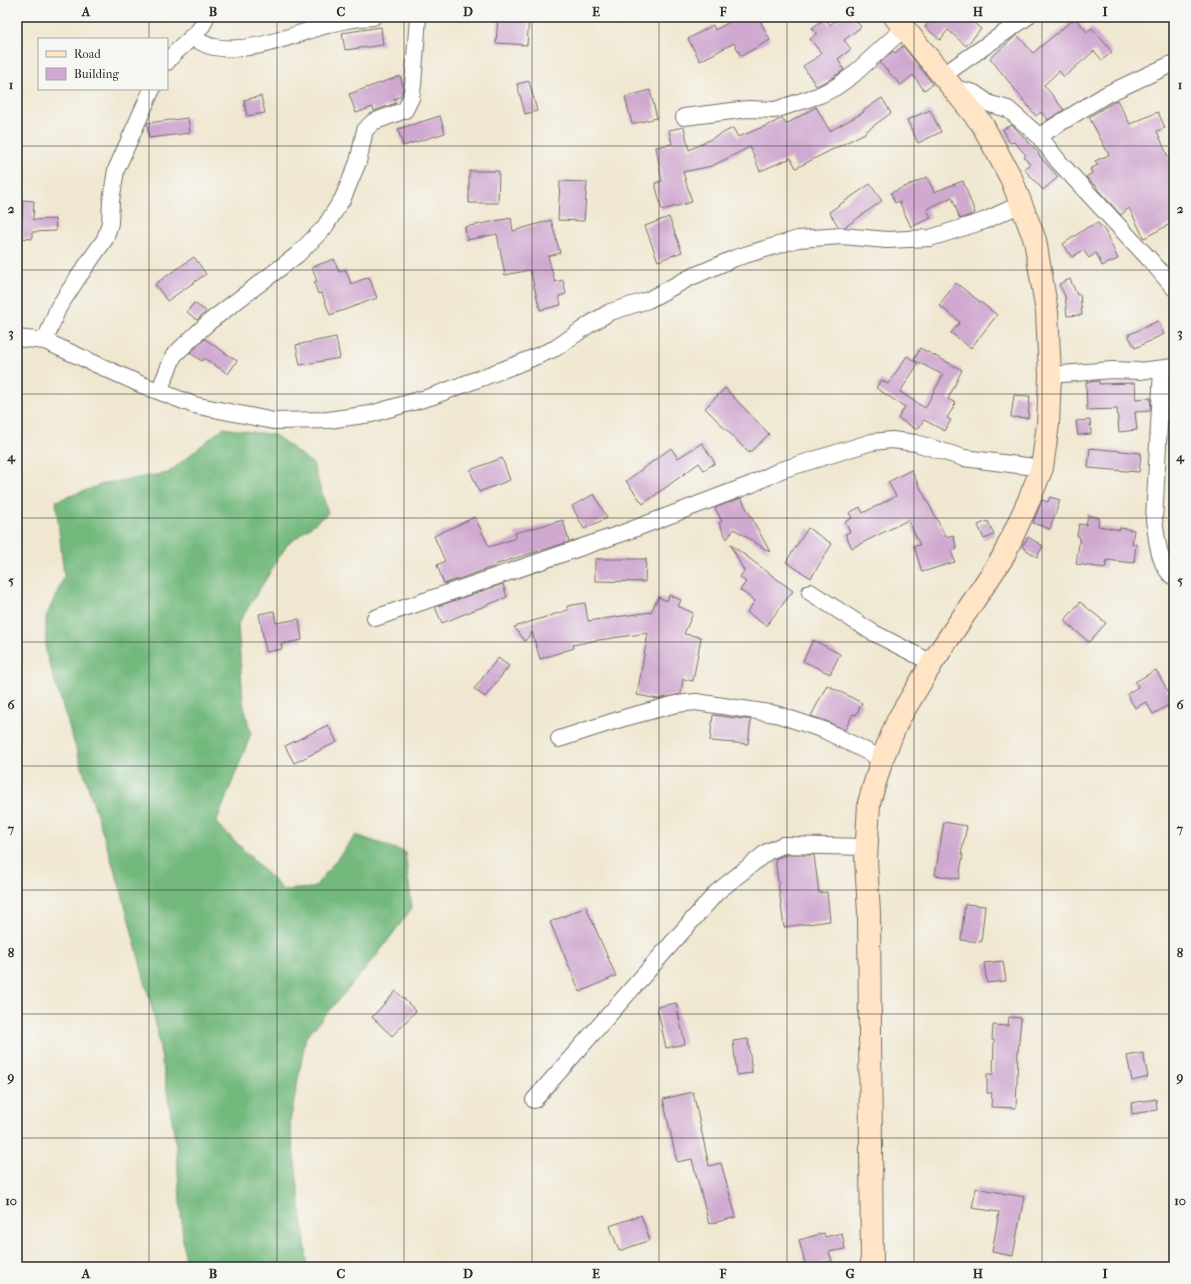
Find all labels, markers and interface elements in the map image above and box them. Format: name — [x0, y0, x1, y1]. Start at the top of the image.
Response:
text: A — [81, 4, 91, 19]
text: B — [209, 4, 218, 19]
text: C — [337, 4, 346, 19]
text: D — [463, 4, 473, 19]
text: E — [592, 4, 600, 19]
text: F — [719, 4, 727, 19]
text: G — [845, 4, 855, 19]
text: H — [973, 4, 984, 19]
text: I — [1102, 4, 1108, 19]
legend — [38, 38, 168, 90]
text: Road — [74, 47, 101, 61]
text: Building — [74, 67, 119, 81]
text: 1 — [9, 77, 14, 92]
text: 1 — [1178, 77, 1183, 92]
text: 2 — [8, 201, 15, 216]
text: 2 — [1177, 201, 1184, 216]
text: 3 — [8, 325, 14, 341]
text: 3 — [1177, 325, 1183, 341]
text: 4 — [6, 449, 16, 465]
text: 4 — [1175, 449, 1185, 465]
text: 5 — [8, 573, 14, 588]
text: 5 — [1177, 573, 1183, 588]
text: 6 — [7, 697, 15, 712]
text: 6 — [1176, 697, 1184, 712]
text: 7 — [7, 821, 15, 836]
text: 7 — [1176, 821, 1184, 836]
text: 8 — [8, 945, 15, 960]
text: 8 — [1177, 945, 1184, 960]
text: 9 — [7, 1069, 15, 1085]
text: 9 — [1176, 1069, 1184, 1085]
text: 10 — [5, 1193, 17, 1208]
text: 10 — [1174, 1193, 1186, 1208]
text: A — [81, 1266, 91, 1281]
text: B — [209, 1266, 218, 1281]
text: C — [337, 1266, 346, 1281]
text: D — [463, 1266, 473, 1281]
text: E — [592, 1266, 600, 1281]
text: F — [719, 1266, 727, 1281]
text: G — [845, 1266, 855, 1281]
text: H — [973, 1266, 984, 1281]
text: I — [1102, 1266, 1108, 1281]

